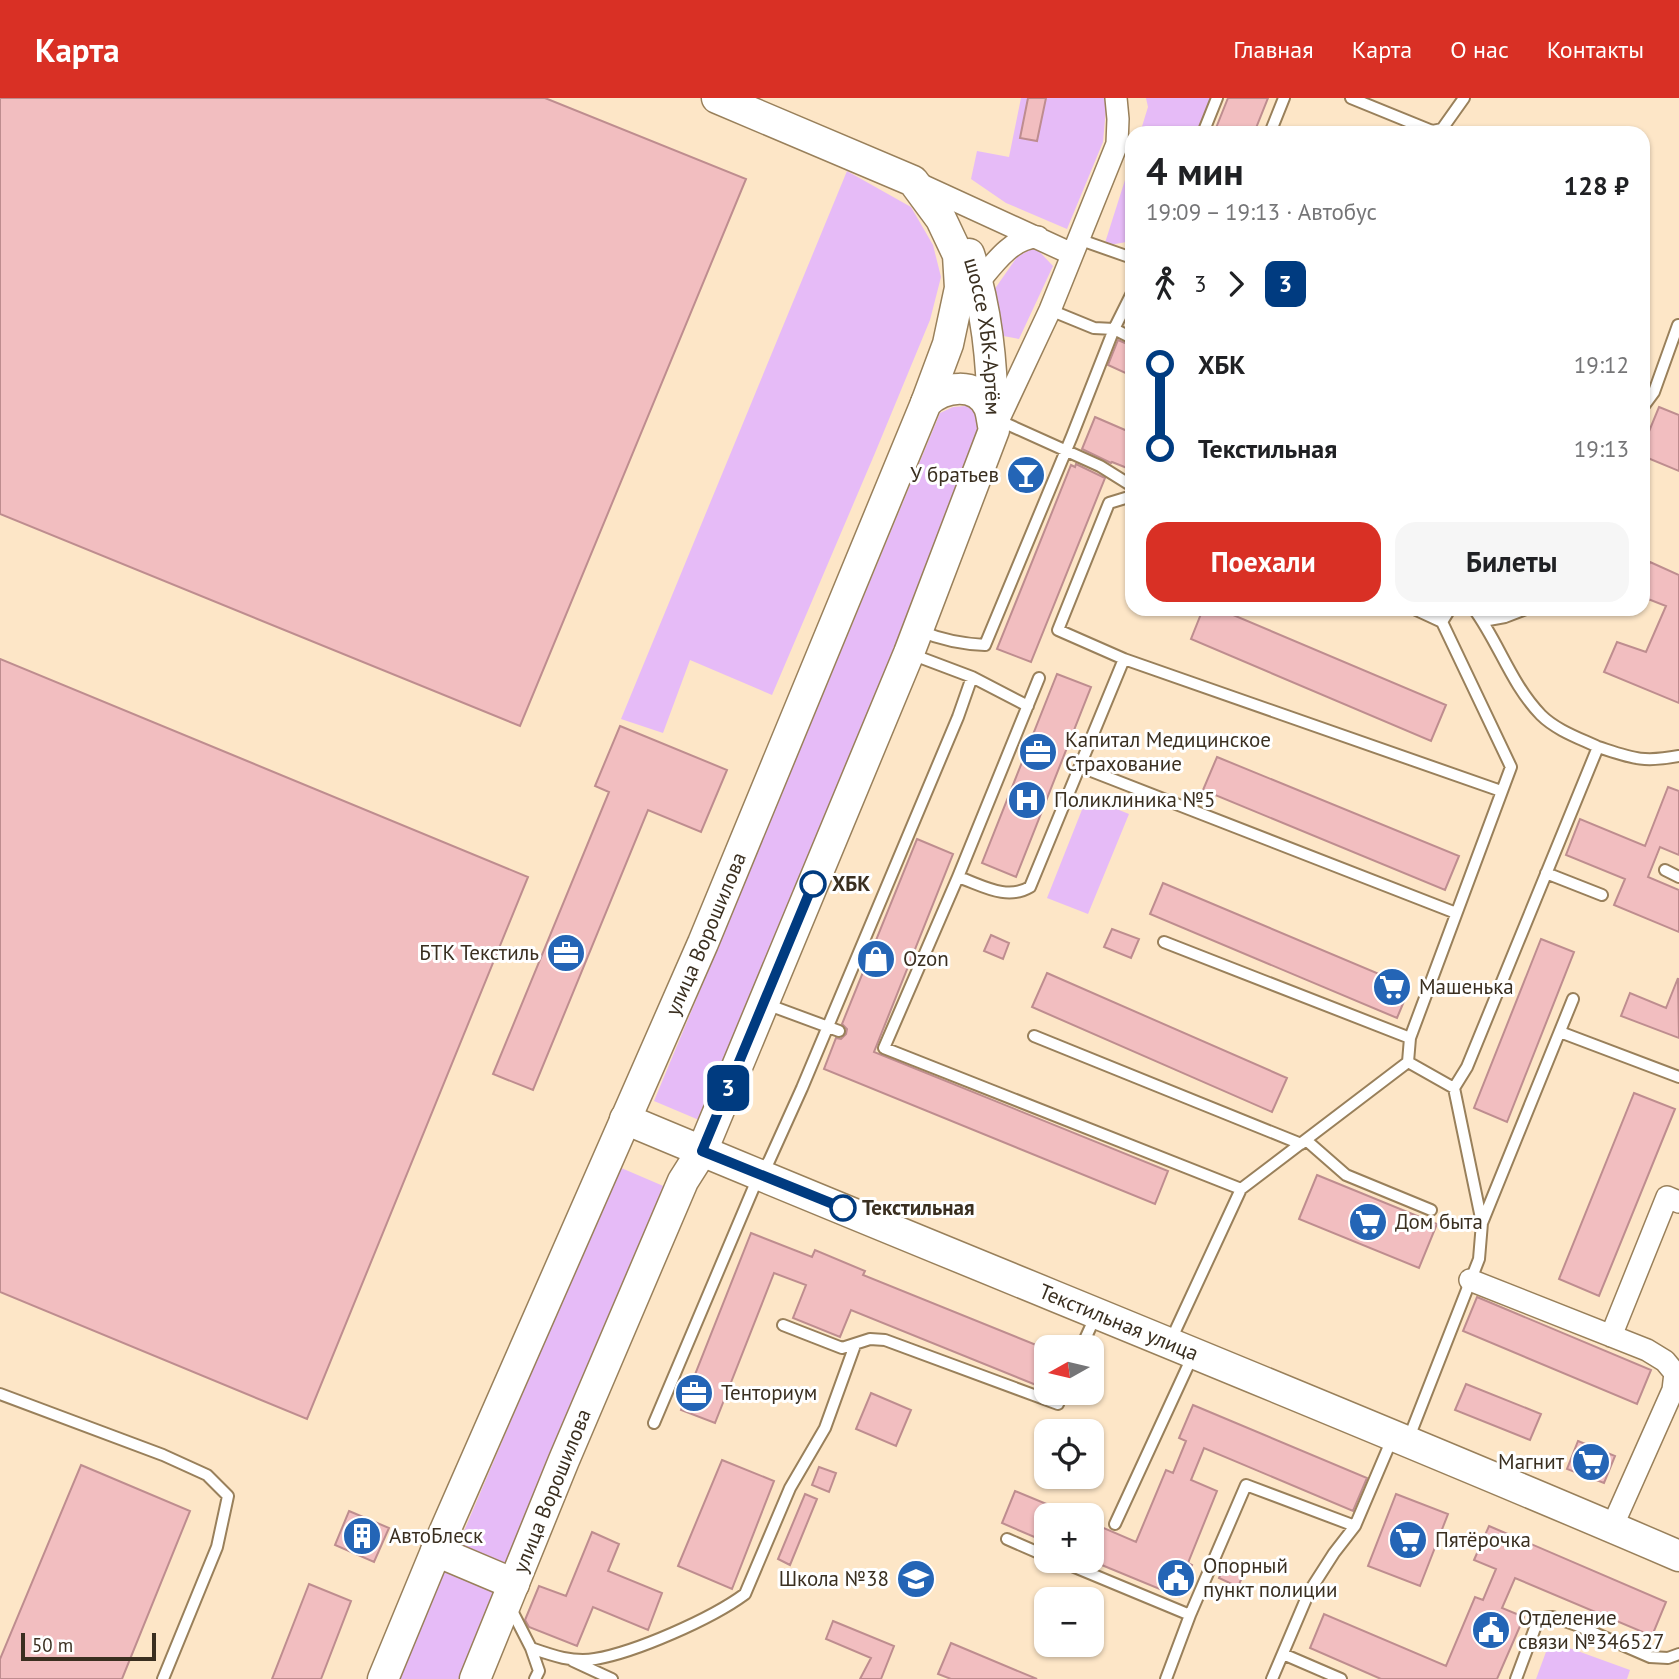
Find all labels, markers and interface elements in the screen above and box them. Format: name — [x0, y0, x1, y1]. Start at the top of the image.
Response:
text: Карта — [35, 28, 120, 71]
text: Главная — [1233, 34, 1314, 65]
text: Карта — [1352, 34, 1412, 65]
text: О нас — [1450, 34, 1509, 65]
text: Контакты — [1547, 34, 1644, 65]
text: 4 мин — [1146, 146, 1244, 195]
text: 128 ₽ — [1563, 169, 1629, 202]
text: 19:09 – 19:13 · Автобус — [1146, 197, 1377, 226]
street label: шоссе ХБК-Артём — [958, 254, 1007, 415]
icon: walk — [1146, 265, 1184, 303]
icon: forward — [1217, 265, 1255, 303]
text: 3 — [1279, 268, 1292, 299]
text: 3 — [1194, 269, 1207, 298]
text: ХБК — [1198, 348, 1245, 381]
text: 19:12 — [1574, 350, 1629, 379]
text: Текстильная — [1198, 432, 1337, 465]
text: 19:13 — [1574, 434, 1629, 463]
bar icon: У братьев — [1005, 454, 1047, 496]
place label: У братьев — [910, 461, 999, 488]
button: Поехали — [1146, 522, 1381, 602]
button: Билеты — [1395, 522, 1629, 602]
place label: Капитал Медицинское Страхование — [1065, 726, 1271, 777]
office icon: Капитал Медицинское Страхование — [1017, 731, 1059, 773]
hospital icon: Поликлиника №5 — [1006, 779, 1048, 821]
place label: Поликлиника №5 — [1054, 786, 1216, 813]
street label: улица Ворошилова — [659, 848, 752, 1020]
place label: ХБК — [832, 870, 870, 897]
marker: ХБК — [800, 871, 826, 897]
office icon: БТК Текстиль — [545, 932, 587, 974]
shop icon: Ozon — [855, 938, 897, 980]
place label: БТК Текстиль — [419, 939, 539, 966]
place label: Ozon — [903, 945, 949, 972]
supermarket icon: Машенька — [1371, 966, 1413, 1008]
place label: Машенька — [1419, 973, 1514, 1000]
line badge: 3 — [705, 1065, 751, 1111]
text: 3 — [721, 1072, 735, 1103]
place label: Текстильная — [862, 1194, 974, 1221]
marker: Текстильная — [830, 1195, 856, 1221]
supermarket icon: Дом быта — [1347, 1201, 1389, 1243]
place label: Дом быта — [1395, 1208, 1483, 1235]
street label: Текстильная улица — [1035, 1277, 1203, 1367]
north arrow — [1034, 1335, 1104, 1405]
map controls — [1034, 1335, 1104, 1657]
office icon: Тенториум — [673, 1372, 715, 1414]
place label: Тенториум — [721, 1379, 817, 1406]
street label: улица Ворошилова — [506, 1405, 597, 1577]
button: locate — [1034, 1419, 1104, 1489]
supermarket icon: Магнит — [1570, 1441, 1612, 1483]
place label: Магнит — [1498, 1448, 1565, 1475]
button: + — [1034, 1503, 1104, 1573]
building icon: АвтоБлеск — [341, 1515, 383, 1557]
supermarket icon: Пятёрочка — [1387, 1519, 1429, 1561]
place label: АвтоБлеск — [389, 1522, 483, 1549]
place label: Пятёрочка — [1435, 1526, 1531, 1553]
place label: Опорный пункт полиции — [1203, 1552, 1338, 1603]
public building icon: Опорный пункт полиции — [1155, 1557, 1197, 1599]
school or university icon: Школа №38 — [895, 1558, 937, 1600]
place label: Школа №38 — [779, 1565, 889, 1592]
button: − — [1034, 1587, 1104, 1657]
place label: Отделение связи №346527 — [1518, 1604, 1664, 1655]
public building icon: Отделение связи №346527 — [1470, 1609, 1512, 1651]
scale bar — [21, 1630, 156, 1662]
text: 50 m — [32, 1633, 73, 1657]

